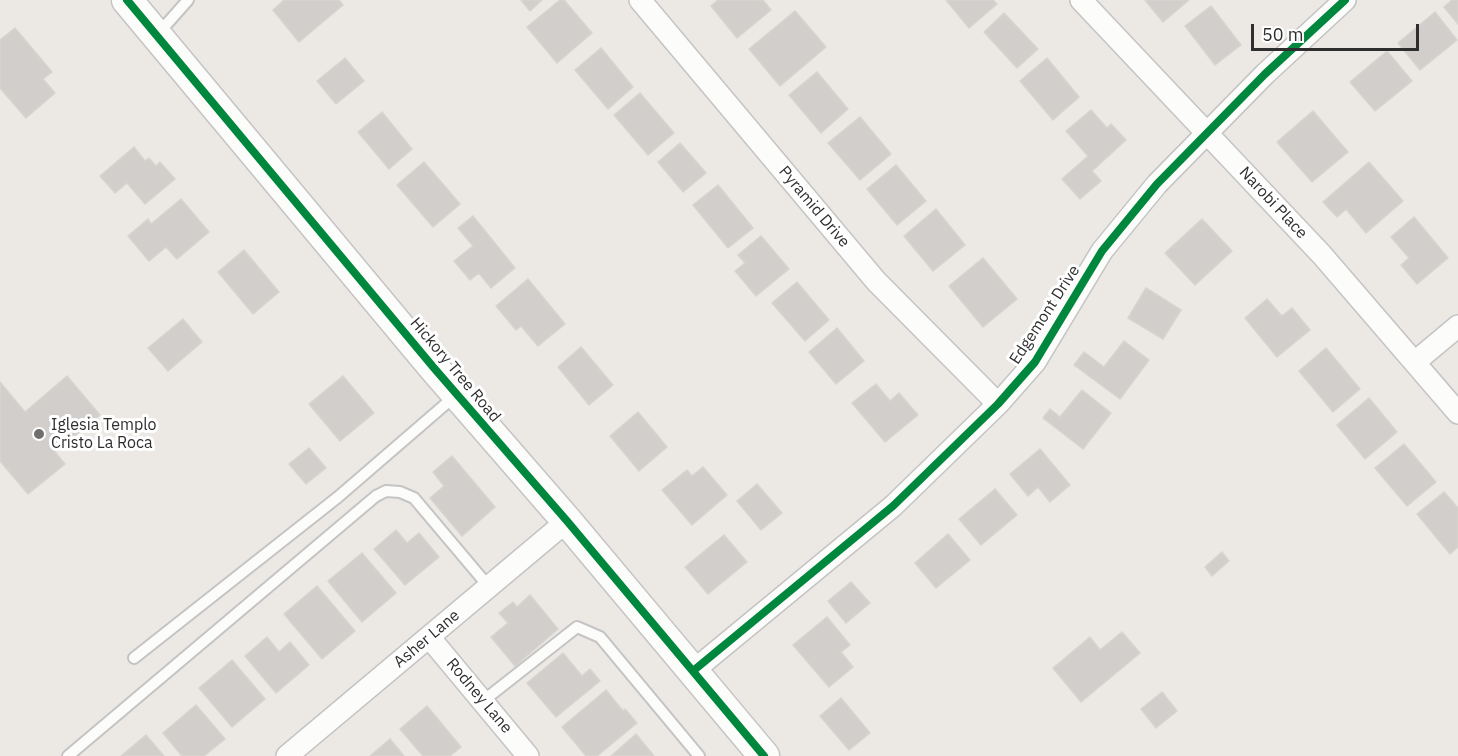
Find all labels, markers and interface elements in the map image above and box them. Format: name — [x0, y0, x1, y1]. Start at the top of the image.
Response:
scale bar — [1254, 12, 1422, 50]
text: 50 m — [1262, 23, 1304, 46]
street label: Pyramid Drive — [774, 162, 854, 252]
street label: Narobi Place — [1235, 163, 1311, 243]
street label: Edgemont Drive — [1006, 262, 1084, 368]
street label: Hickory Tree Road — [406, 314, 504, 426]
place label: Iglesia Templo Cristo La Roca — [51, 415, 157, 453]
marker: Iglesia Templo Cristo La Roca — [32, 427, 46, 441]
street label: Asher Lane — [390, 606, 464, 672]
street label: Rodney Lane — [442, 655, 516, 737]

